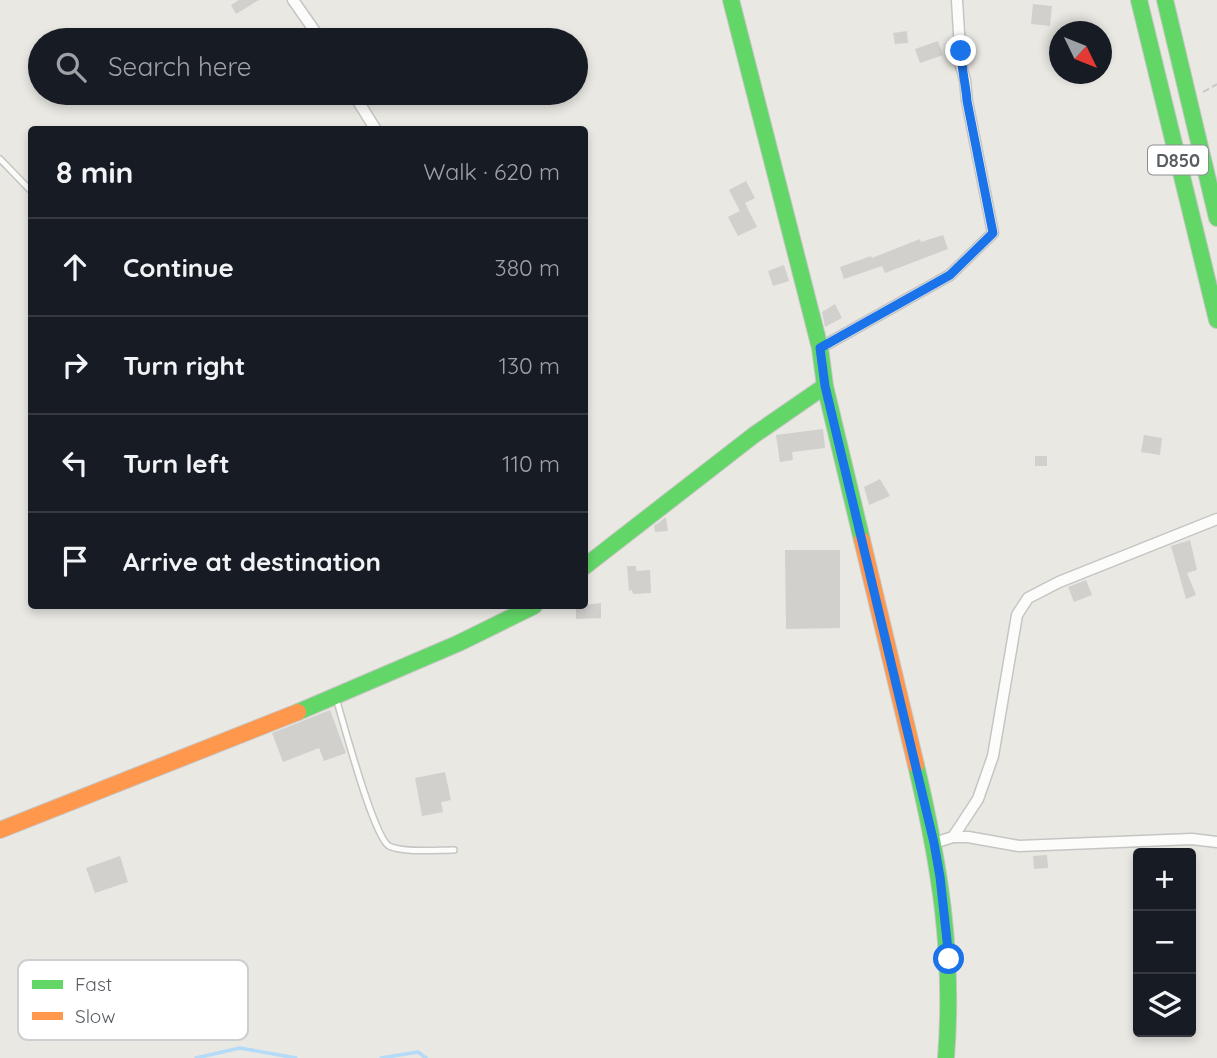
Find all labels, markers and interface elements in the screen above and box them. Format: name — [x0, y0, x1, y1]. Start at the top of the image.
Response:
north arrow — [1049, 21, 1112, 84]
search box — [28, 28, 588, 105]
route end — [945, 35, 976, 66]
icon: search — [52, 48, 90, 86]
text: Search here — [108, 50, 252, 83]
road number: D850 — [1148, 146, 1208, 174]
text: 8 min — [56, 153, 133, 191]
text: Walk · 620 m — [423, 157, 560, 186]
icon: ahead — [56, 248, 94, 286]
text: Continue — [123, 251, 234, 284]
text: 380 m — [495, 253, 560, 282]
icon: right — [56, 346, 94, 384]
text: Turn right — [123, 349, 245, 382]
text: 130 m — [498, 351, 560, 380]
icon: left — [56, 444, 94, 482]
text: Turn left — [123, 447, 230, 480]
text: 110 m — [502, 449, 560, 478]
icon: arrive — [56, 542, 94, 580]
text: Arrive at destination — [123, 545, 381, 578]
map controls — [1133, 848, 1196, 1037]
button: + — [1133, 848, 1196, 911]
button: − — [1133, 911, 1196, 974]
route start — [933, 943, 964, 974]
legend — [18, 960, 248, 1040]
text: Fast — [75, 972, 112, 996]
button: layers — [1133, 974, 1196, 1037]
text: Slow — [75, 1004, 116, 1028]

